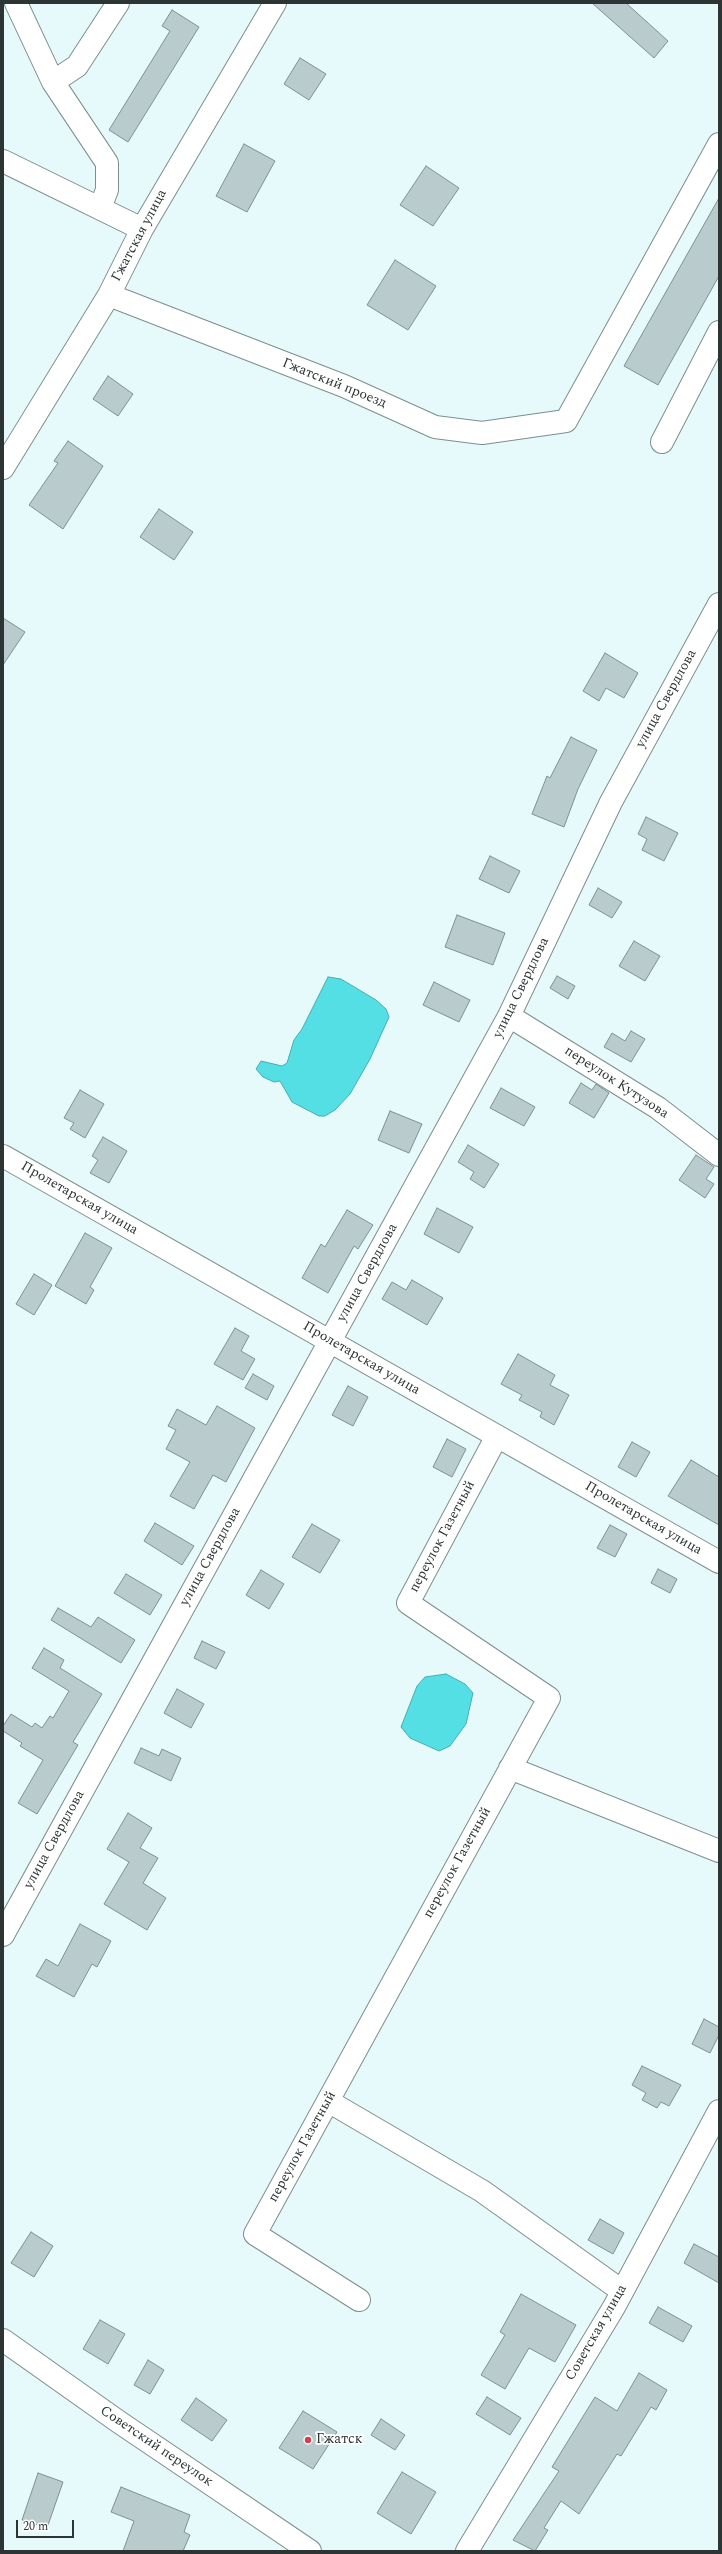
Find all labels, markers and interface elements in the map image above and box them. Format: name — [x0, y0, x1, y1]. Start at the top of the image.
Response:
street label: Гжатская улица — [109, 187, 171, 285]
street label: Гжатский проезд — [279, 355, 389, 413]
street label: улица Свердлова — [633, 647, 701, 751]
street label: улица Свердлова — [490, 935, 554, 1041]
street label: переулок Кутузова — [561, 1043, 671, 1123]
street label: Пролетарская улица — [17, 1159, 141, 1239]
street label: улица Свердлова — [334, 1221, 402, 1325]
street label: Пролетарская улица — [299, 1319, 423, 1399]
street label: переулок Газетный — [406, 1478, 480, 1596]
street label: Пролетарская улица — [581, 1479, 705, 1559]
street label: улица Свердлова — [177, 1505, 245, 1609]
street label: улица Свердлова — [21, 1788, 89, 1892]
street label: переулок Газетный — [421, 1805, 495, 1921]
street label: переулок Газетный — [266, 2089, 340, 2205]
street label: Советская улица — [563, 2282, 631, 2384]
street label: Советский переулок — [96, 2403, 216, 2491]
place label: Гжатск — [316, 2432, 363, 2448]
marker: Гжатск — [303, 2435, 313, 2445]
scale bar — [18, 2512, 76, 2538]
text: 20 m — [23, 2517, 48, 2536]

